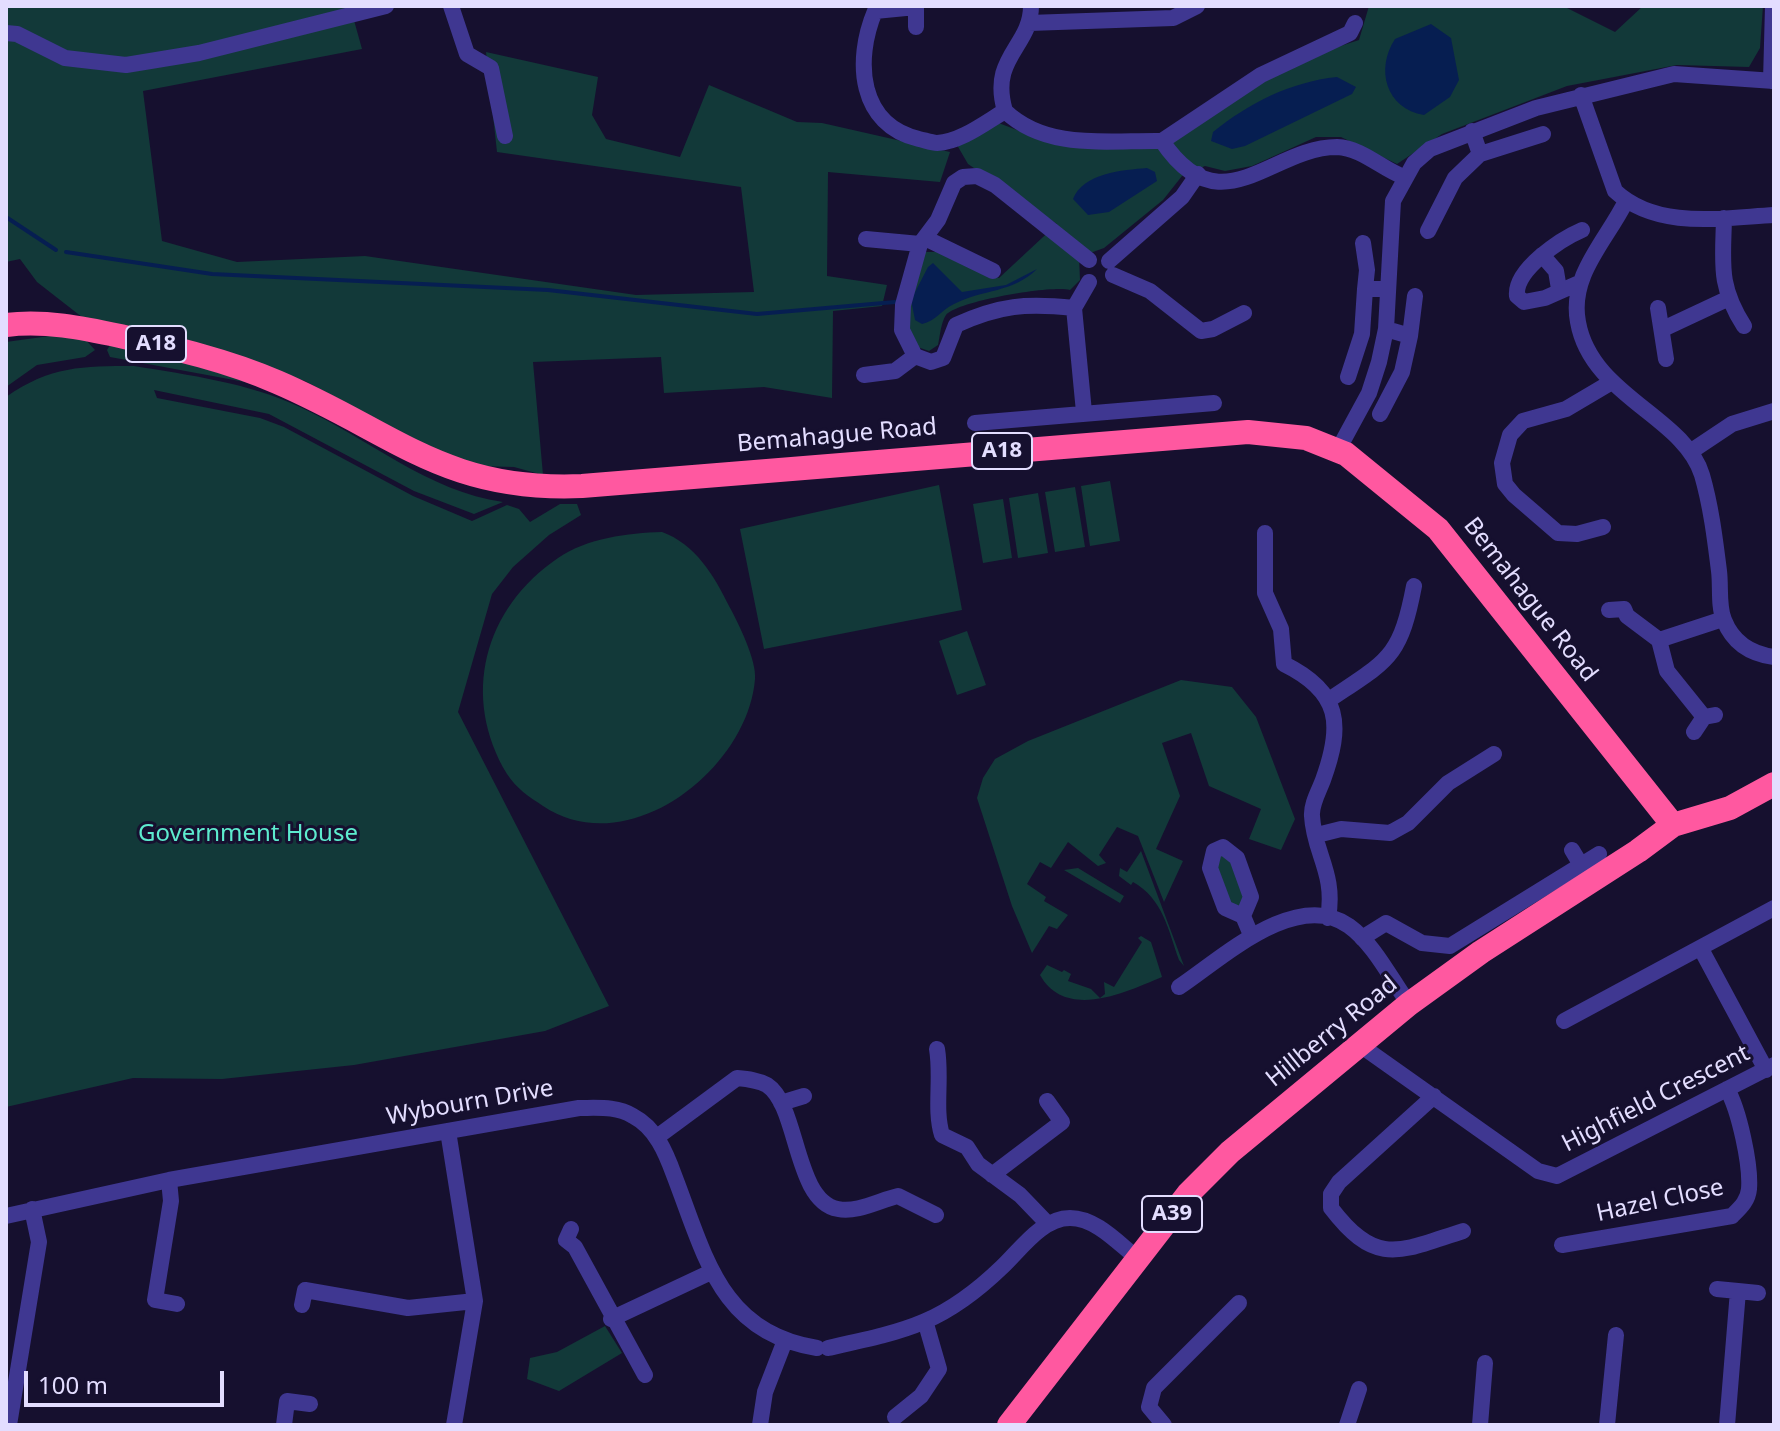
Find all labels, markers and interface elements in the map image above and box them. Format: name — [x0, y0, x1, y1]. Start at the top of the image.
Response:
road number: A18 — [126, 326, 186, 362]
street label: Bemahague Road — [736, 413, 938, 459]
road number: A18 — [972, 433, 1032, 469]
street label: Bemahague Road — [1457, 512, 1603, 688]
park label: Government House — [138, 820, 358, 848]
street label: Hillberry Road — [1261, 970, 1403, 1094]
street label: Highfield Crescent — [1557, 1039, 1755, 1159]
street label: Wybourn Drive — [384, 1074, 556, 1132]
street label: Hazel Close — [1594, 1173, 1726, 1229]
road number: A39 — [1142, 1196, 1202, 1232]
scale bar — [28, 1355, 228, 1405]
text: 100 m — [38, 1368, 108, 1401]

